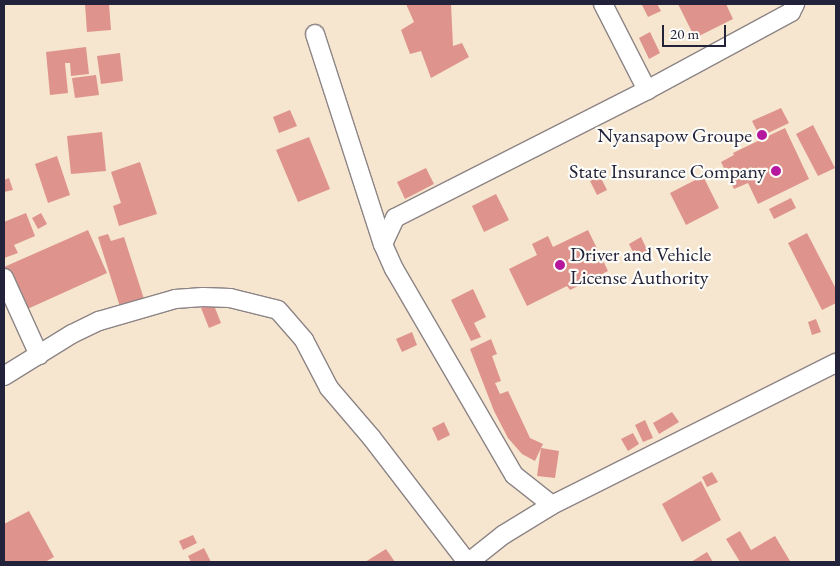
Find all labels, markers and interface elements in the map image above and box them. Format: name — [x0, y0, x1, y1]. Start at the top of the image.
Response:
scale bar — [665, 15, 729, 47]
text: 20 m — [670, 24, 699, 43]
place label: Nyansapow Groupe — [597, 123, 752, 147]
marker: Nyansapow Groupe — [756, 129, 768, 141]
place label: State Insurance Company — [569, 159, 766, 183]
marker: State Insurance Company — [770, 165, 782, 177]
place label: Driver and Vehicle License Authority — [570, 242, 711, 289]
marker: Driver and Vehicle License Authority — [554, 259, 566, 271]

